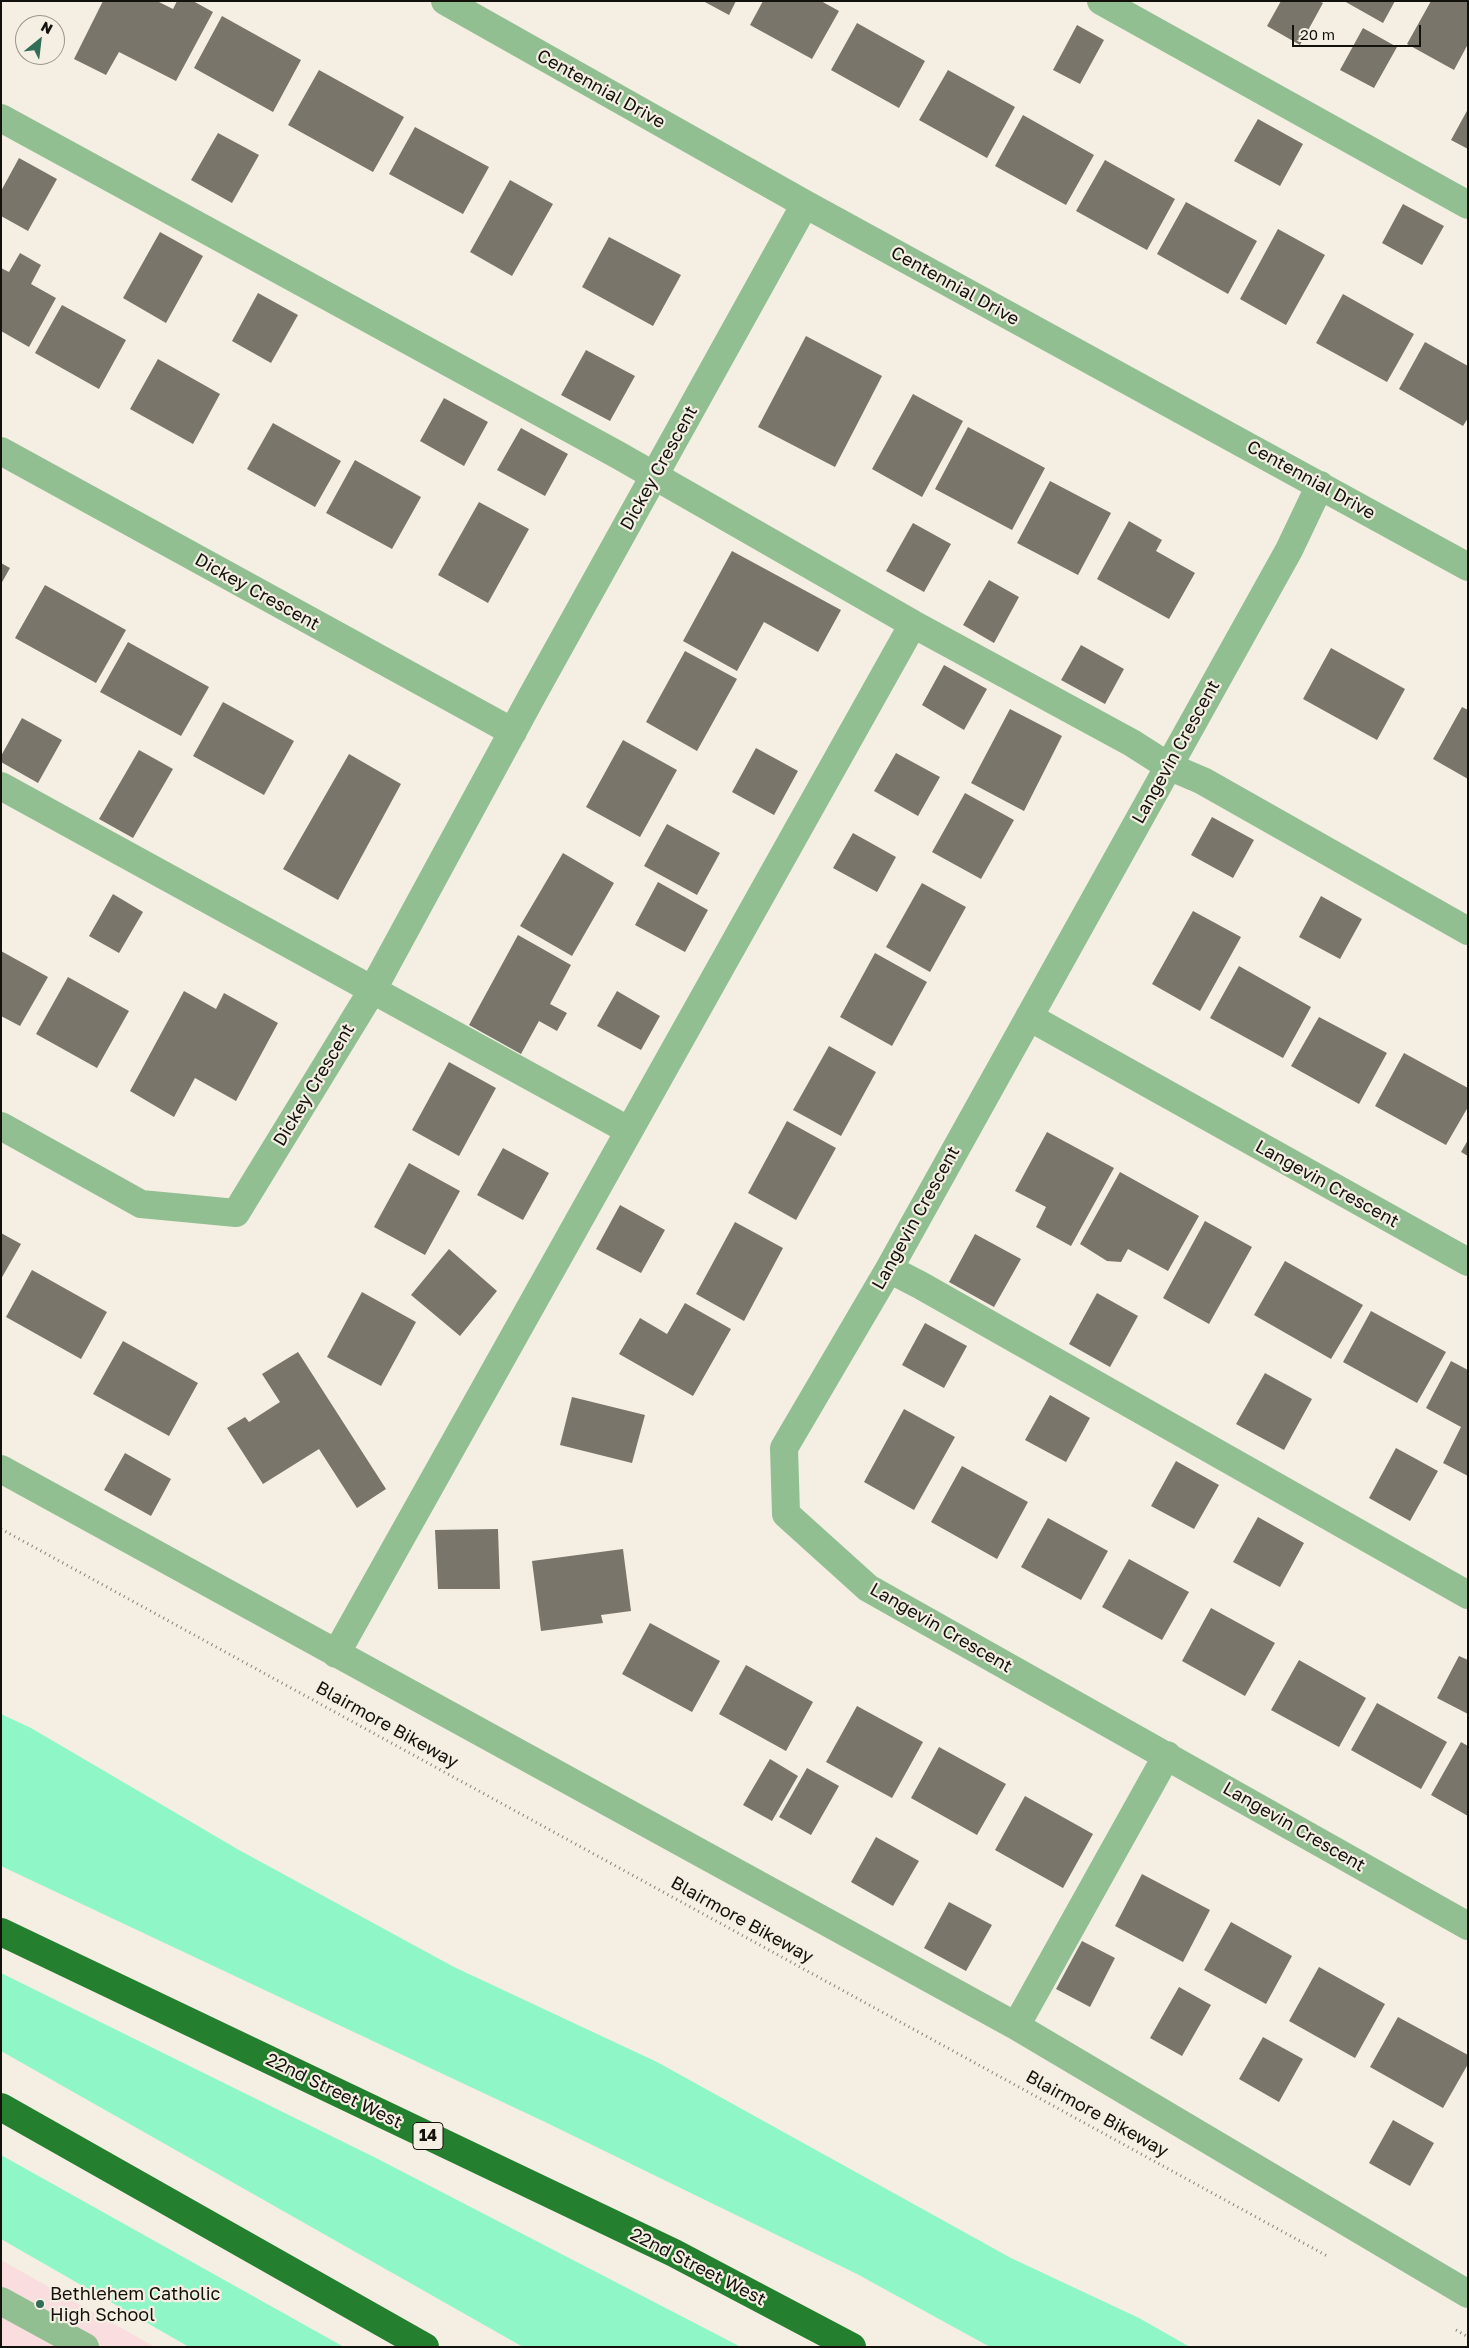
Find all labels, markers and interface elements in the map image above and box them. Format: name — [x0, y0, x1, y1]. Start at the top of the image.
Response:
north arrow — [15, 15, 65, 65]
scale bar — [1294, 15, 1423, 47]
text: N — [38, 17, 56, 37]
text: 20 m — [1300, 25, 1335, 43]
street label: Centennial Drive — [533, 45, 669, 133]
street label: Centennial Drive — [887, 242, 1023, 330]
street label: Dickey Crescent — [616, 402, 702, 534]
street label: Centennial Drive — [1243, 436, 1379, 524]
street label: Dickey Crescent — [191, 549, 323, 635]
street label: Langevin Crescent — [1128, 676, 1224, 828]
street label: Dickey Crescent — [269, 1020, 359, 1150]
street label: Langevin Crescent — [1251, 1136, 1403, 1232]
street label: Langevin Crescent — [868, 1142, 964, 1294]
street label: Langevin Crescent — [866, 1578, 1016, 1678]
street label: Blairmore Bikeway — [312, 1677, 462, 1773]
street label: Langevin Crescent — [1219, 1777, 1369, 1877]
street label: Blairmore Bikeway — [667, 1872, 817, 1968]
street label: 22nd Street West — [262, 2049, 406, 2133]
street label: Blairmore Bikeway — [1022, 2066, 1172, 2162]
road number: 14 — [413, 2122, 443, 2150]
street label: 22nd Street West — [627, 2224, 769, 2310]
place label: Bethlehem Catholic High School — [50, 2283, 220, 2326]
marker: Bethlehem Catholic High School — [34, 2298, 46, 2310]

